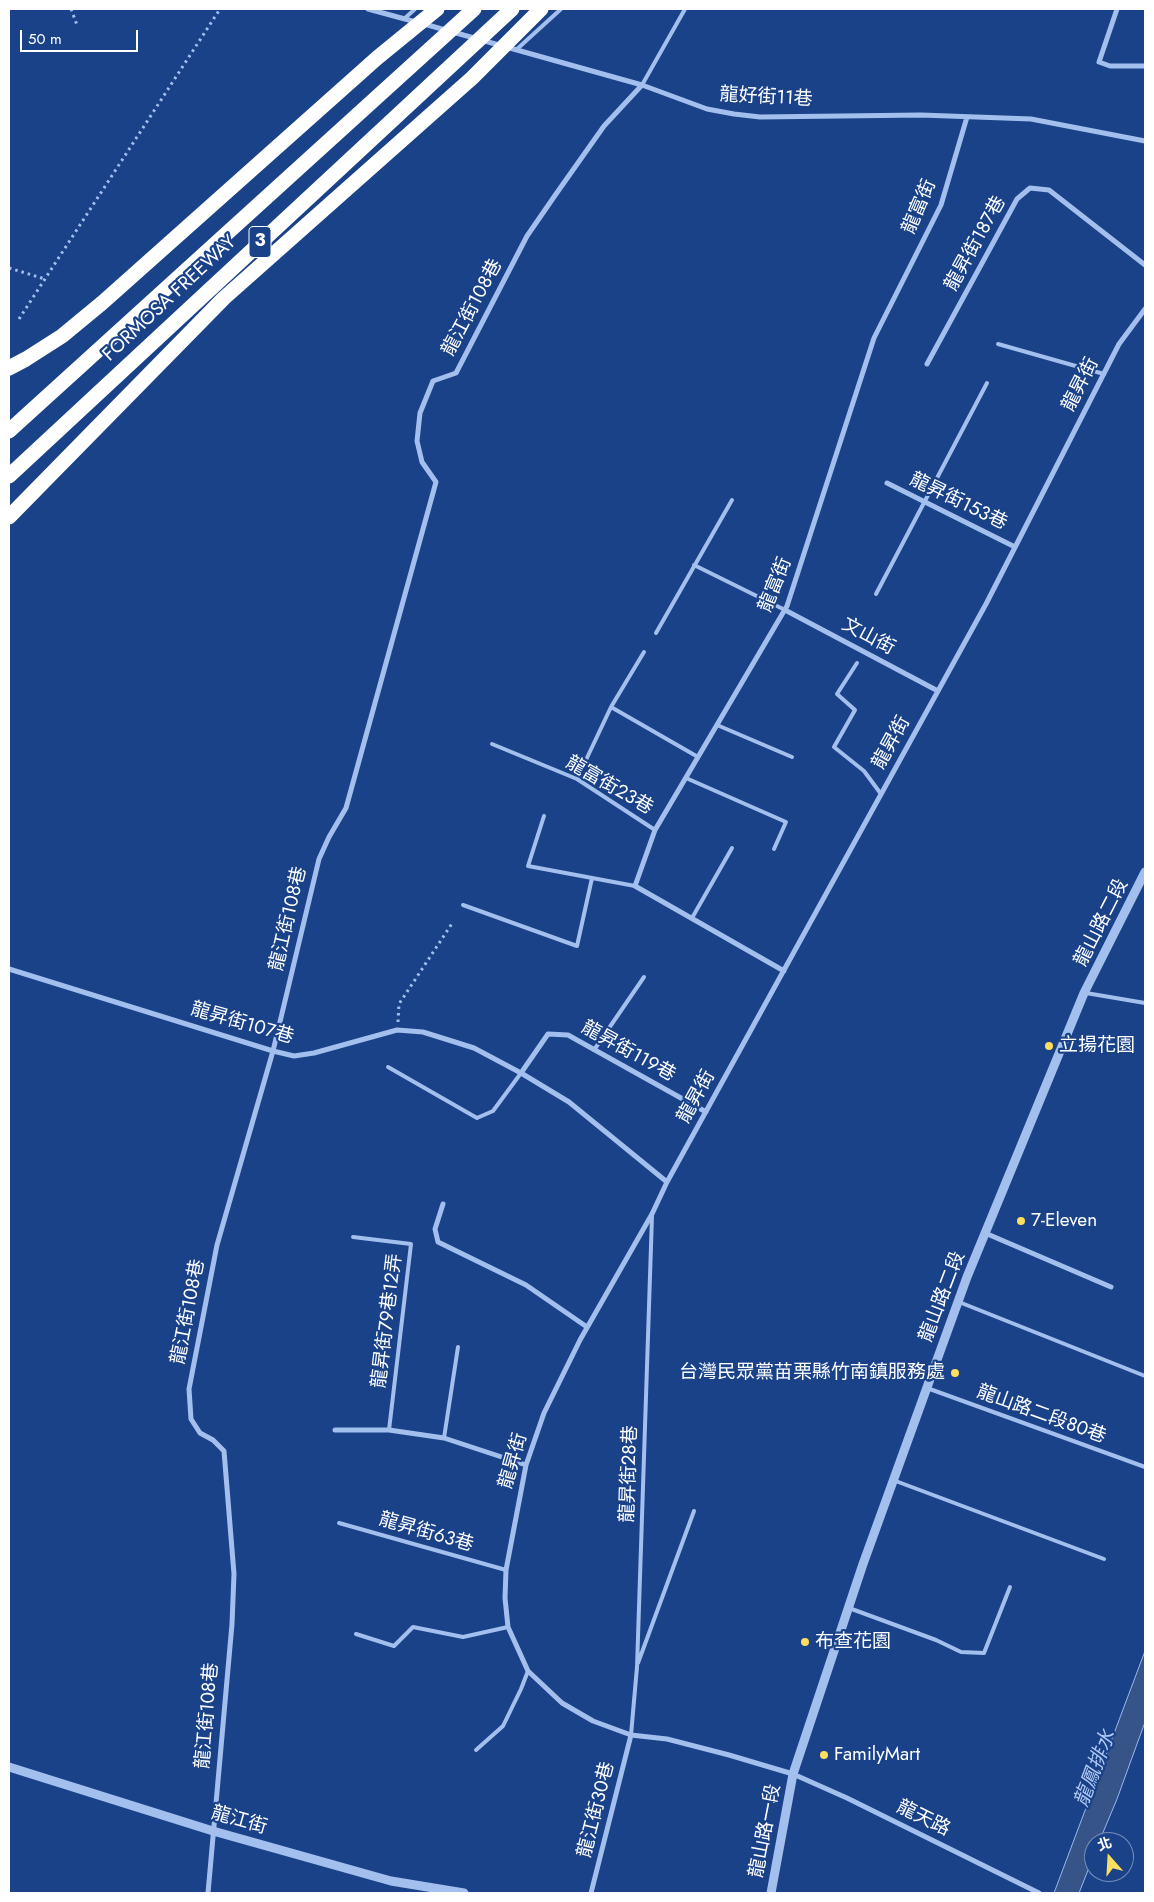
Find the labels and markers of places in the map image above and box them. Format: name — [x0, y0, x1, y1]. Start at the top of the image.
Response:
place label: 立揚花園 — [1059, 1035, 1135, 1057]
marker: 立揚花園 — [1043, 1040, 1055, 1052]
place label: 7-Eleven — [1031, 1210, 1097, 1232]
marker: 7-Eleven — [1015, 1215, 1027, 1227]
place label: 台灣民眾黨苗栗縣竹南鎮服務處 — [679, 1362, 945, 1384]
marker: 台灣民眾黨苗栗縣竹南鎮服務處 — [949, 1367, 961, 1379]
place label: 布查花園 — [815, 1631, 891, 1653]
marker: 布查花園 — [799, 1636, 811, 1648]
place label: FamilyMart — [834, 1744, 920, 1766]
marker: FamilyMart — [818, 1749, 830, 1761]

